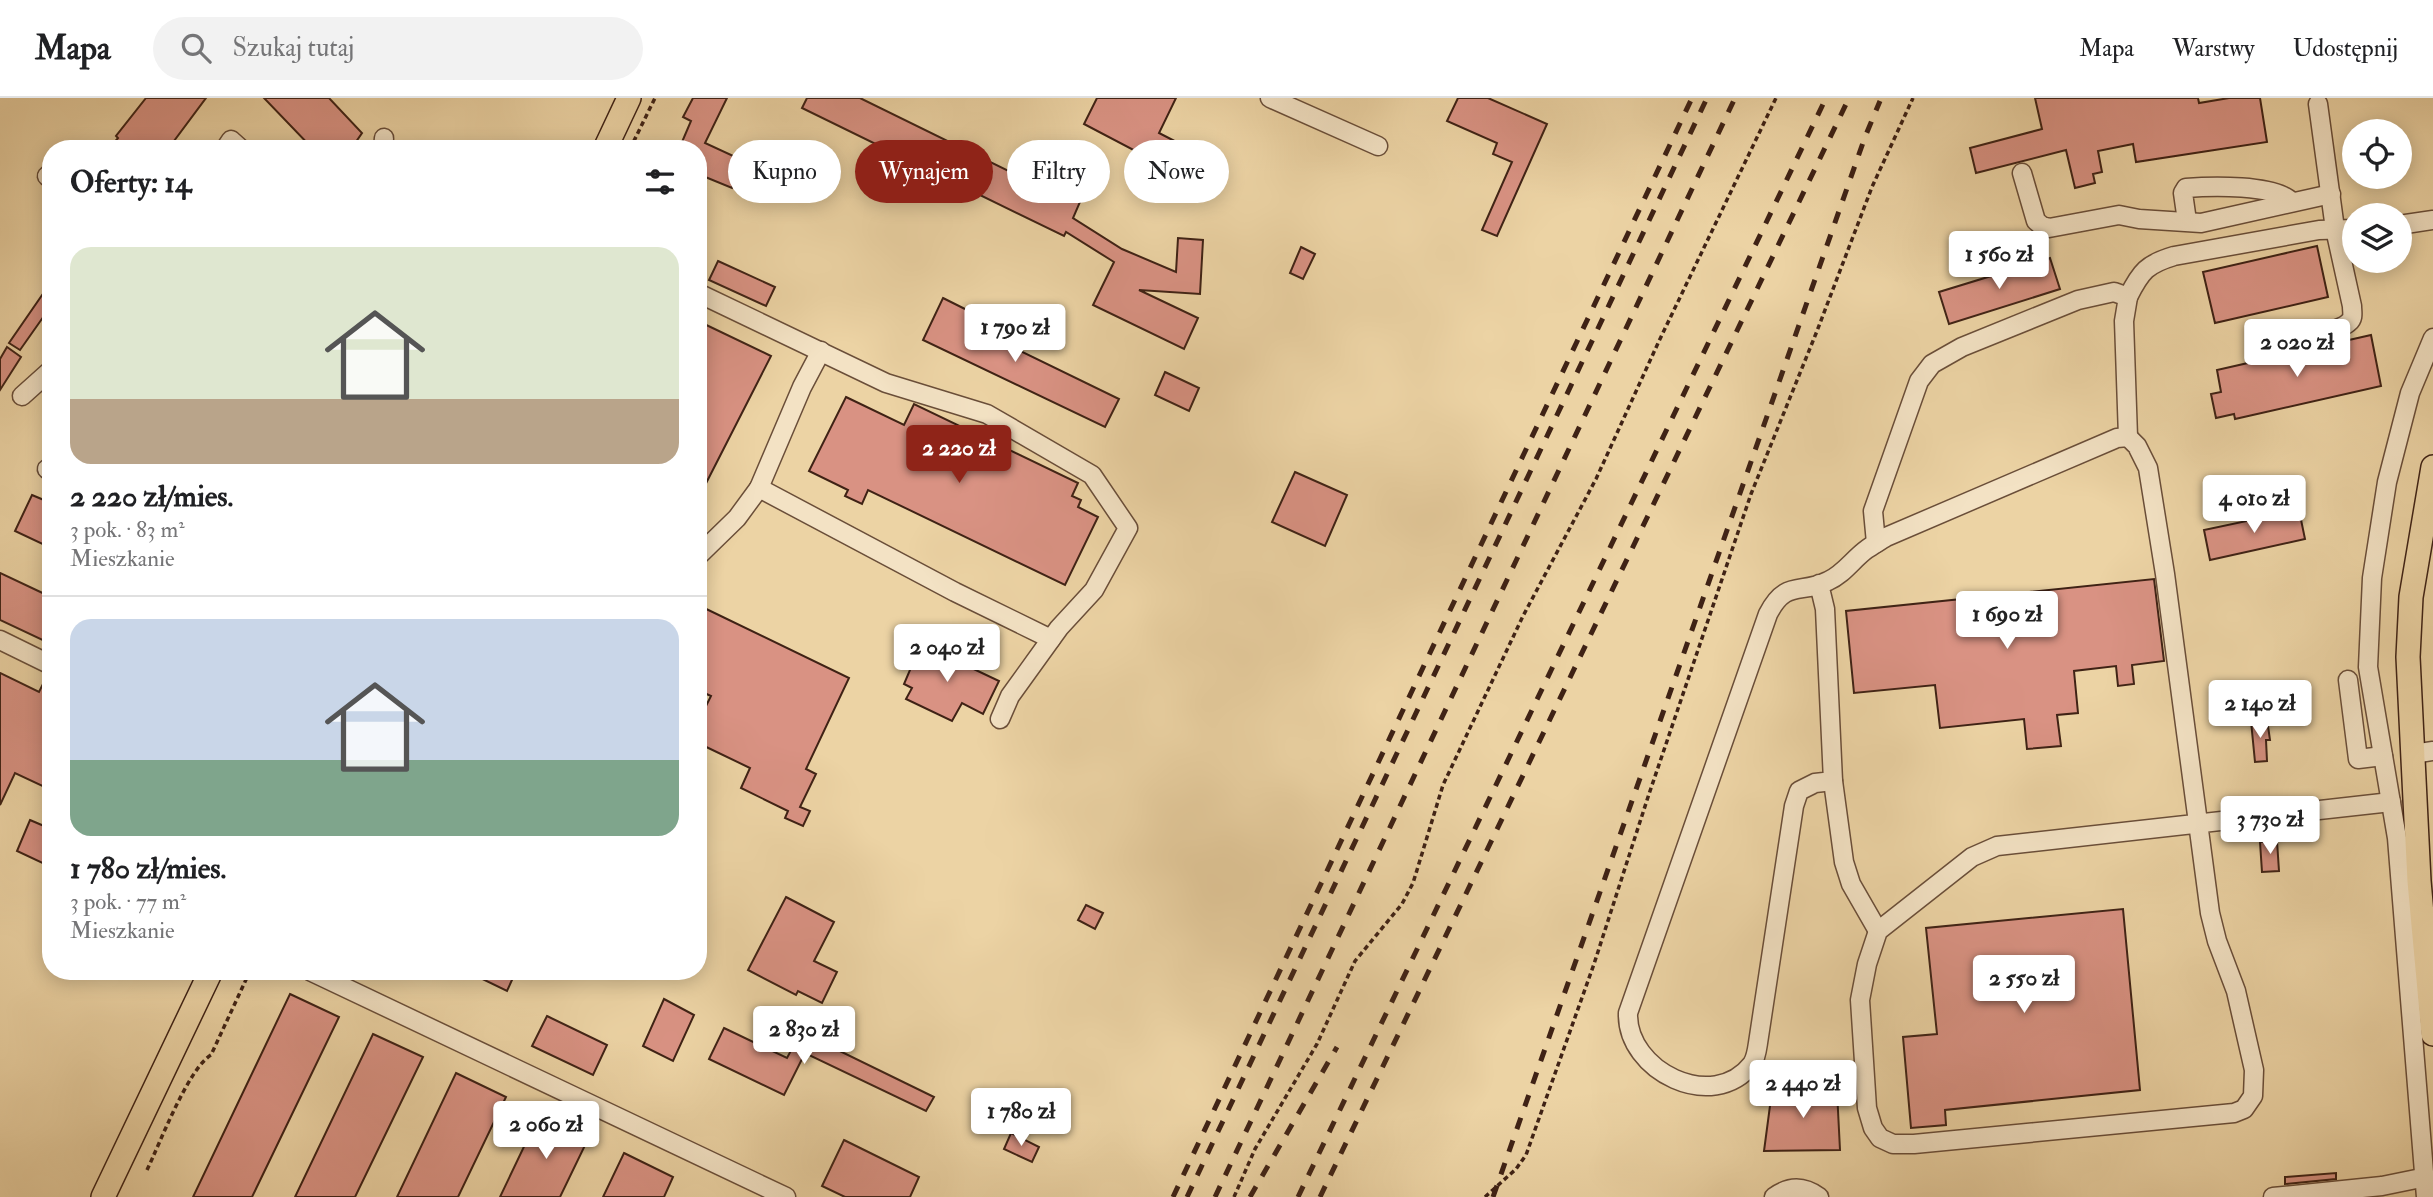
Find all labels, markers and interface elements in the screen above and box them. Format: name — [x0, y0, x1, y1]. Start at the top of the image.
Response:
search box — [153, 17, 643, 80]
text: Mapa — [35, 28, 111, 69]
icon: search — [177, 29, 215, 67]
text: Szukaj tutaj — [233, 32, 354, 64]
text: Mapa — [2079, 33, 2134, 64]
text: Warstwy — [2172, 33, 2255, 64]
text: Udostępnij — [2293, 33, 2398, 64]
map controls — [2342, 119, 2412, 273]
button: locate — [2342, 119, 2412, 189]
chip: Kupno — [728, 140, 841, 203]
chip: Wynajem — [855, 140, 993, 203]
chip: Filtry — [1007, 140, 1110, 203]
chip: Nowe — [1124, 140, 1229, 203]
icon: filters — [641, 163, 679, 201]
text: Oferty: 14 — [70, 164, 191, 201]
button: layers — [2342, 203, 2412, 273]
pin: 1 560 zł — [1927, 232, 2071, 291]
text: 1 560 zł — [1965, 239, 2033, 268]
icon: home — [312, 292, 438, 418]
pin: 1 790 zł — [943, 304, 1087, 364]
text: 1 790 zł — [980, 312, 1050, 341]
pin: 2 020 zł — [2225, 320, 2369, 379]
text: 2 020 zł — [2260, 327, 2334, 356]
pin: 2 220 zł — [887, 426, 1031, 485]
text: 2 220 zł — [922, 433, 996, 462]
pin: 4 010 zł — [2182, 476, 2326, 535]
text: 2 220 zł/mies. — [70, 478, 233, 515]
text: 4 010 zł — [2219, 483, 2289, 512]
text: 3 pok. · 83 m² — [70, 515, 185, 544]
text: Mieszkanie — [70, 544, 175, 573]
pin: 1 690 zł — [1935, 592, 2079, 651]
text: 1 690 zł — [1972, 599, 2042, 628]
pin: 2 040 zł — [875, 624, 1019, 684]
text: 2 040 zł — [910, 632, 984, 661]
icon: home — [312, 664, 438, 790]
pin: 2 140 zł — [2188, 680, 2332, 740]
text: 2 140 zł — [2225, 688, 2295, 717]
pin: 3 730 zł — [2198, 796, 2342, 856]
text: 3 730 zł — [2237, 804, 2303, 833]
text: 1 780 zł/mies. — [70, 850, 226, 887]
text: 3 pok. · 77 m² — [70, 887, 186, 916]
text: Mieszkanie — [70, 916, 175, 945]
pin: 2 550 zł — [1952, 956, 2096, 1015]
text: 2 550 zł — [1989, 963, 2059, 992]
pin: 2 830 zł — [732, 1006, 876, 1066]
text: 2 830 zł — [769, 1014, 839, 1043]
pin: 2 440 zł — [1731, 1060, 1875, 1120]
text: 2 440 zł — [1766, 1068, 1840, 1097]
pin: 1 780 zł — [949, 1088, 1093, 1148]
text: 1 780 zł — [987, 1096, 1055, 1125]
pin: 2 060 zł — [474, 1102, 618, 1161]
text: 2 060 zł — [509, 1109, 583, 1138]

